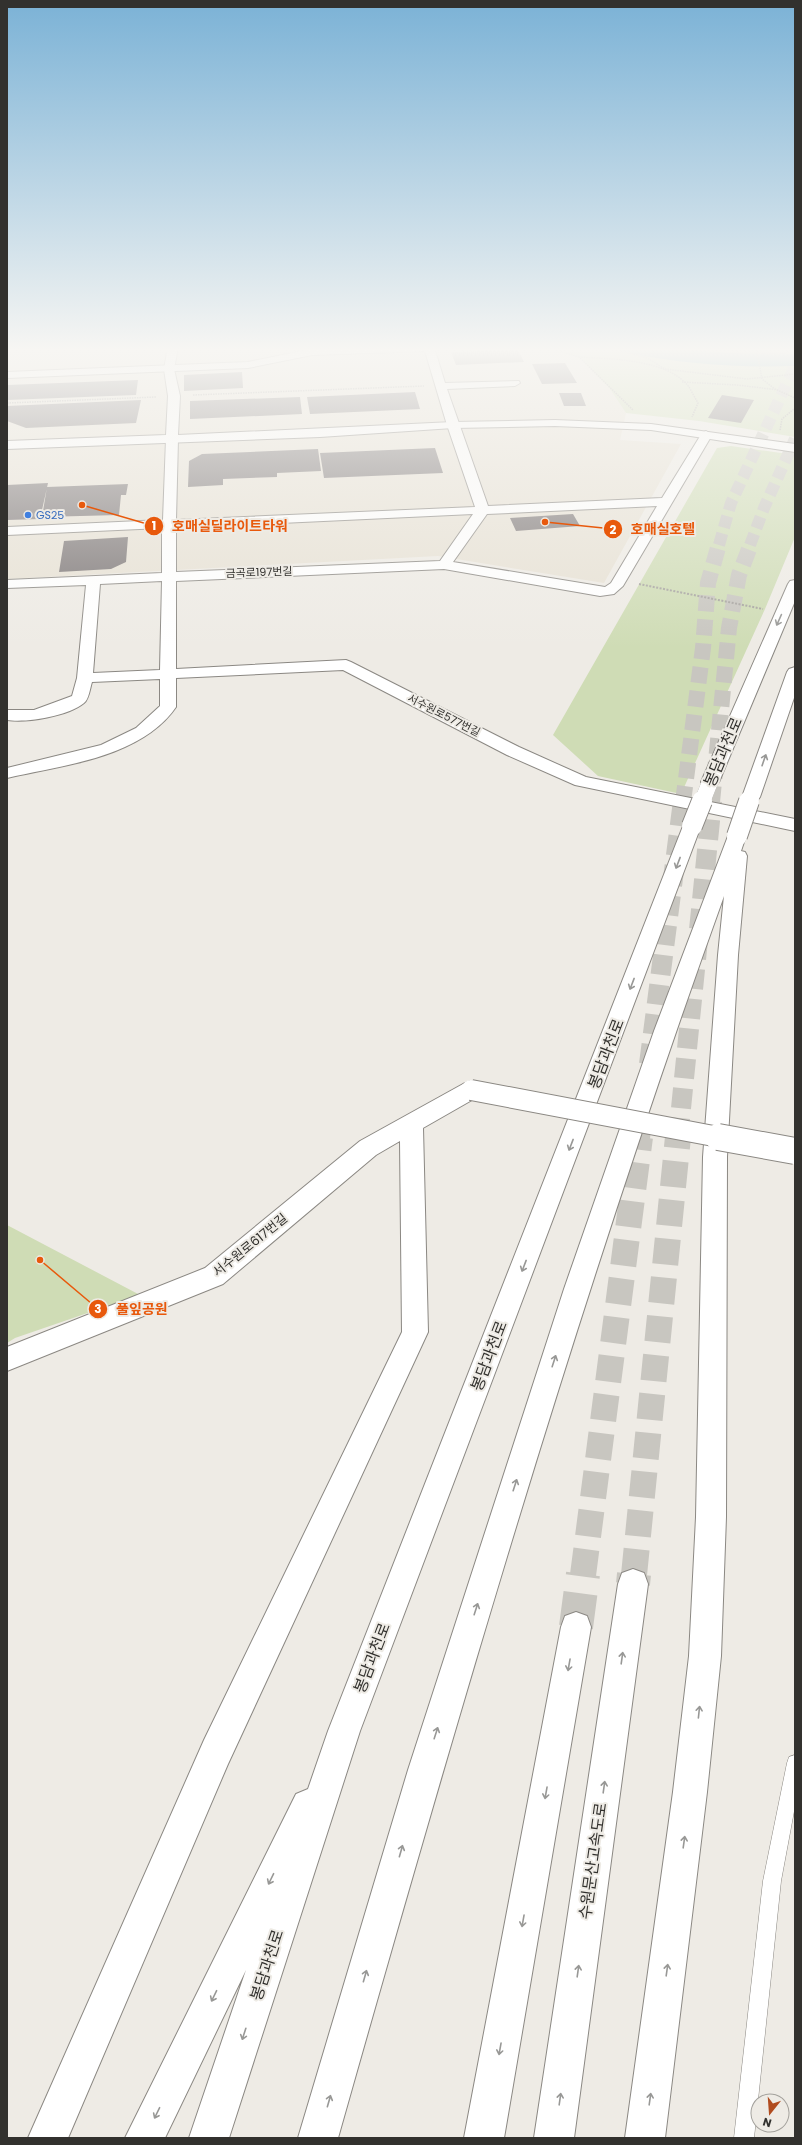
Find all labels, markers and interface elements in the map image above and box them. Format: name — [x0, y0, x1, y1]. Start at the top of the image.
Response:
place label: GS25 — [36, 507, 64, 523]
marker: GS25 — [23, 510, 33, 520]
callout: 호매실딜라이트타워 — [144, 513, 296, 539]
text: 호매실딜라이트타워 — [172, 516, 288, 536]
callout: 호매실호텔 — [603, 516, 704, 542]
text: 1 — [152, 517, 156, 534]
text: 호매실호텔 — [631, 519, 695, 539]
text: 2 — [610, 521, 617, 538]
street label: 금곡로197번길 — [225, 563, 293, 581]
one-way arrow — [775, 613, 782, 625]
street label: 서수원로577번길 — [405, 690, 483, 740]
street label: 봉담과천로 — [698, 713, 748, 790]
one-way arrow — [761, 754, 768, 767]
one-way arrow — [674, 856, 682, 868]
one-way arrow — [628, 978, 636, 990]
street label: 봉담과천로 — [582, 1015, 630, 1092]
one-way arrow — [566, 1138, 574, 1150]
street label: 서수원로617번길 — [209, 1209, 291, 1281]
one-way arrow — [519, 1259, 527, 1271]
callout: 풀잎공원 — [88, 1296, 176, 1322]
text: 풀잎공원 — [116, 1299, 168, 1319]
text: 3 — [94, 1300, 102, 1317]
street label: 봉담과천로 — [465, 1317, 513, 1394]
one-way arrow — [551, 1355, 558, 1368]
one-way arrow — [512, 1479, 519, 1492]
one-way arrow — [472, 1604, 480, 1616]
street label: 봉담과천로 — [348, 1619, 396, 1696]
one-way arrow — [618, 1652, 626, 1665]
one-way arrow — [565, 1659, 573, 1672]
one-way arrow — [695, 1706, 703, 1719]
one-way arrow — [433, 1727, 440, 1740]
one-way arrow — [600, 1780, 608, 1793]
one-way arrow — [542, 1787, 550, 1800]
street label: 수원문산고속도로 — [573, 1801, 613, 1921]
one-way arrow — [680, 1836, 688, 1849]
one-way arrow — [398, 1844, 405, 1857]
one-way arrow — [267, 1873, 275, 1885]
one-way arrow — [519, 1914, 527, 1927]
street label: 봉담과천로 — [245, 1926, 289, 2004]
one-way arrow — [663, 1964, 671, 1977]
one-way arrow — [574, 1965, 582, 1978]
one-way arrow — [362, 1969, 369, 1982]
one-way arrow — [210, 1990, 217, 2002]
one-way arrow — [240, 2027, 247, 2040]
one-way arrow — [496, 2042, 504, 2055]
one-way arrow — [556, 2093, 564, 2106]
one-way arrow — [646, 2093, 654, 2106]
north arrow — [750, 2093, 790, 2133]
one-way arrow — [326, 2094, 333, 2107]
one-way arrow — [153, 2107, 160, 2119]
text: N — [761, 2114, 773, 2131]

